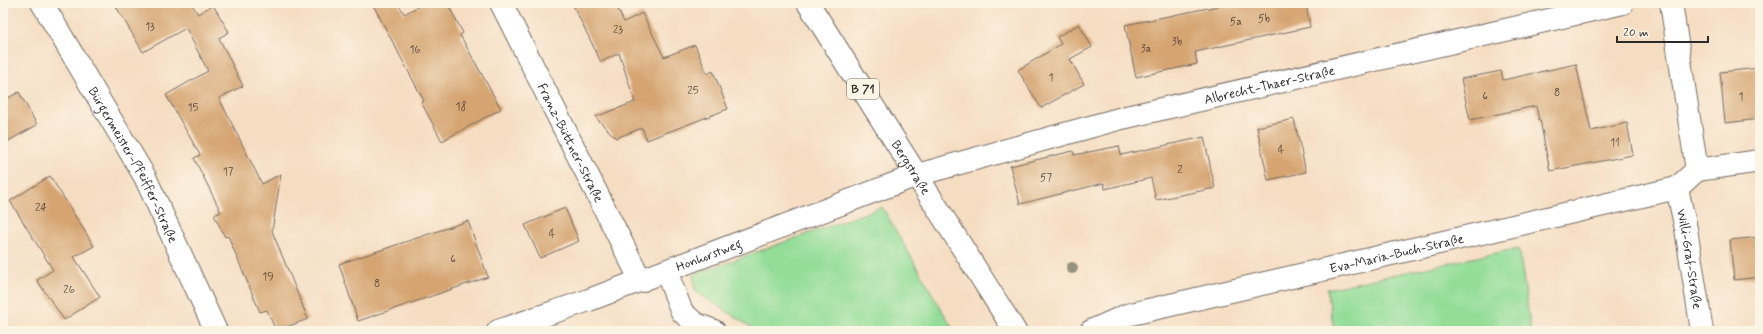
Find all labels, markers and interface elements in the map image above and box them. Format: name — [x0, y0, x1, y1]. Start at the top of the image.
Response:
house number: 5b — [1258, 12, 1270, 26]
house number: 5a — [1230, 15, 1242, 29]
scale bar — [1617, 18, 1708, 44]
house number: 13 — [145, 20, 155, 34]
house number: 23 — [613, 23, 623, 37]
text: 20 m — [1623, 25, 1649, 41]
house number: 3b — [1172, 35, 1182, 49]
house number: 3a — [1141, 42, 1152, 56]
house number: 16 — [410, 43, 421, 57]
street label: Albrecht-Thaer-Straße — [1202, 62, 1337, 109]
house number: 1 — [1049, 71, 1054, 85]
road number: B 71 — [847, 79, 879, 99]
street label: Franz-Büttner-Straße — [533, 80, 607, 206]
street label: Bürgermeister-Pfeiffer-Straße — [84, 84, 181, 246]
house number: 25 — [687, 84, 699, 98]
house number: 8 — [1554, 86, 1560, 100]
house number: 6 — [1482, 89, 1488, 103]
house number: 1 — [1739, 90, 1744, 104]
house number: 18 — [456, 100, 466, 114]
house number: 15 — [188, 101, 199, 115]
house number: 11 — [1610, 136, 1620, 150]
street label: Bergstraße — [887, 137, 934, 198]
house number: 4 — [1278, 143, 1285, 157]
house number: 2 — [1177, 163, 1183, 177]
house number: 17 — [223, 165, 234, 179]
house number: 57 — [1040, 171, 1053, 185]
house number: 24 — [35, 201, 47, 215]
street label: Willi-Graf-Straße — [1672, 207, 1705, 310]
house number: 4 — [549, 227, 556, 241]
street label: Eva-Maria-Buch-Straße — [1328, 231, 1466, 278]
street label: Honhorstweg — [674, 236, 745, 276]
house number: 6 — [450, 252, 456, 266]
house number: 19 — [262, 270, 274, 284]
house number: 8 — [374, 277, 380, 291]
house number: 26 — [63, 283, 75, 297]

